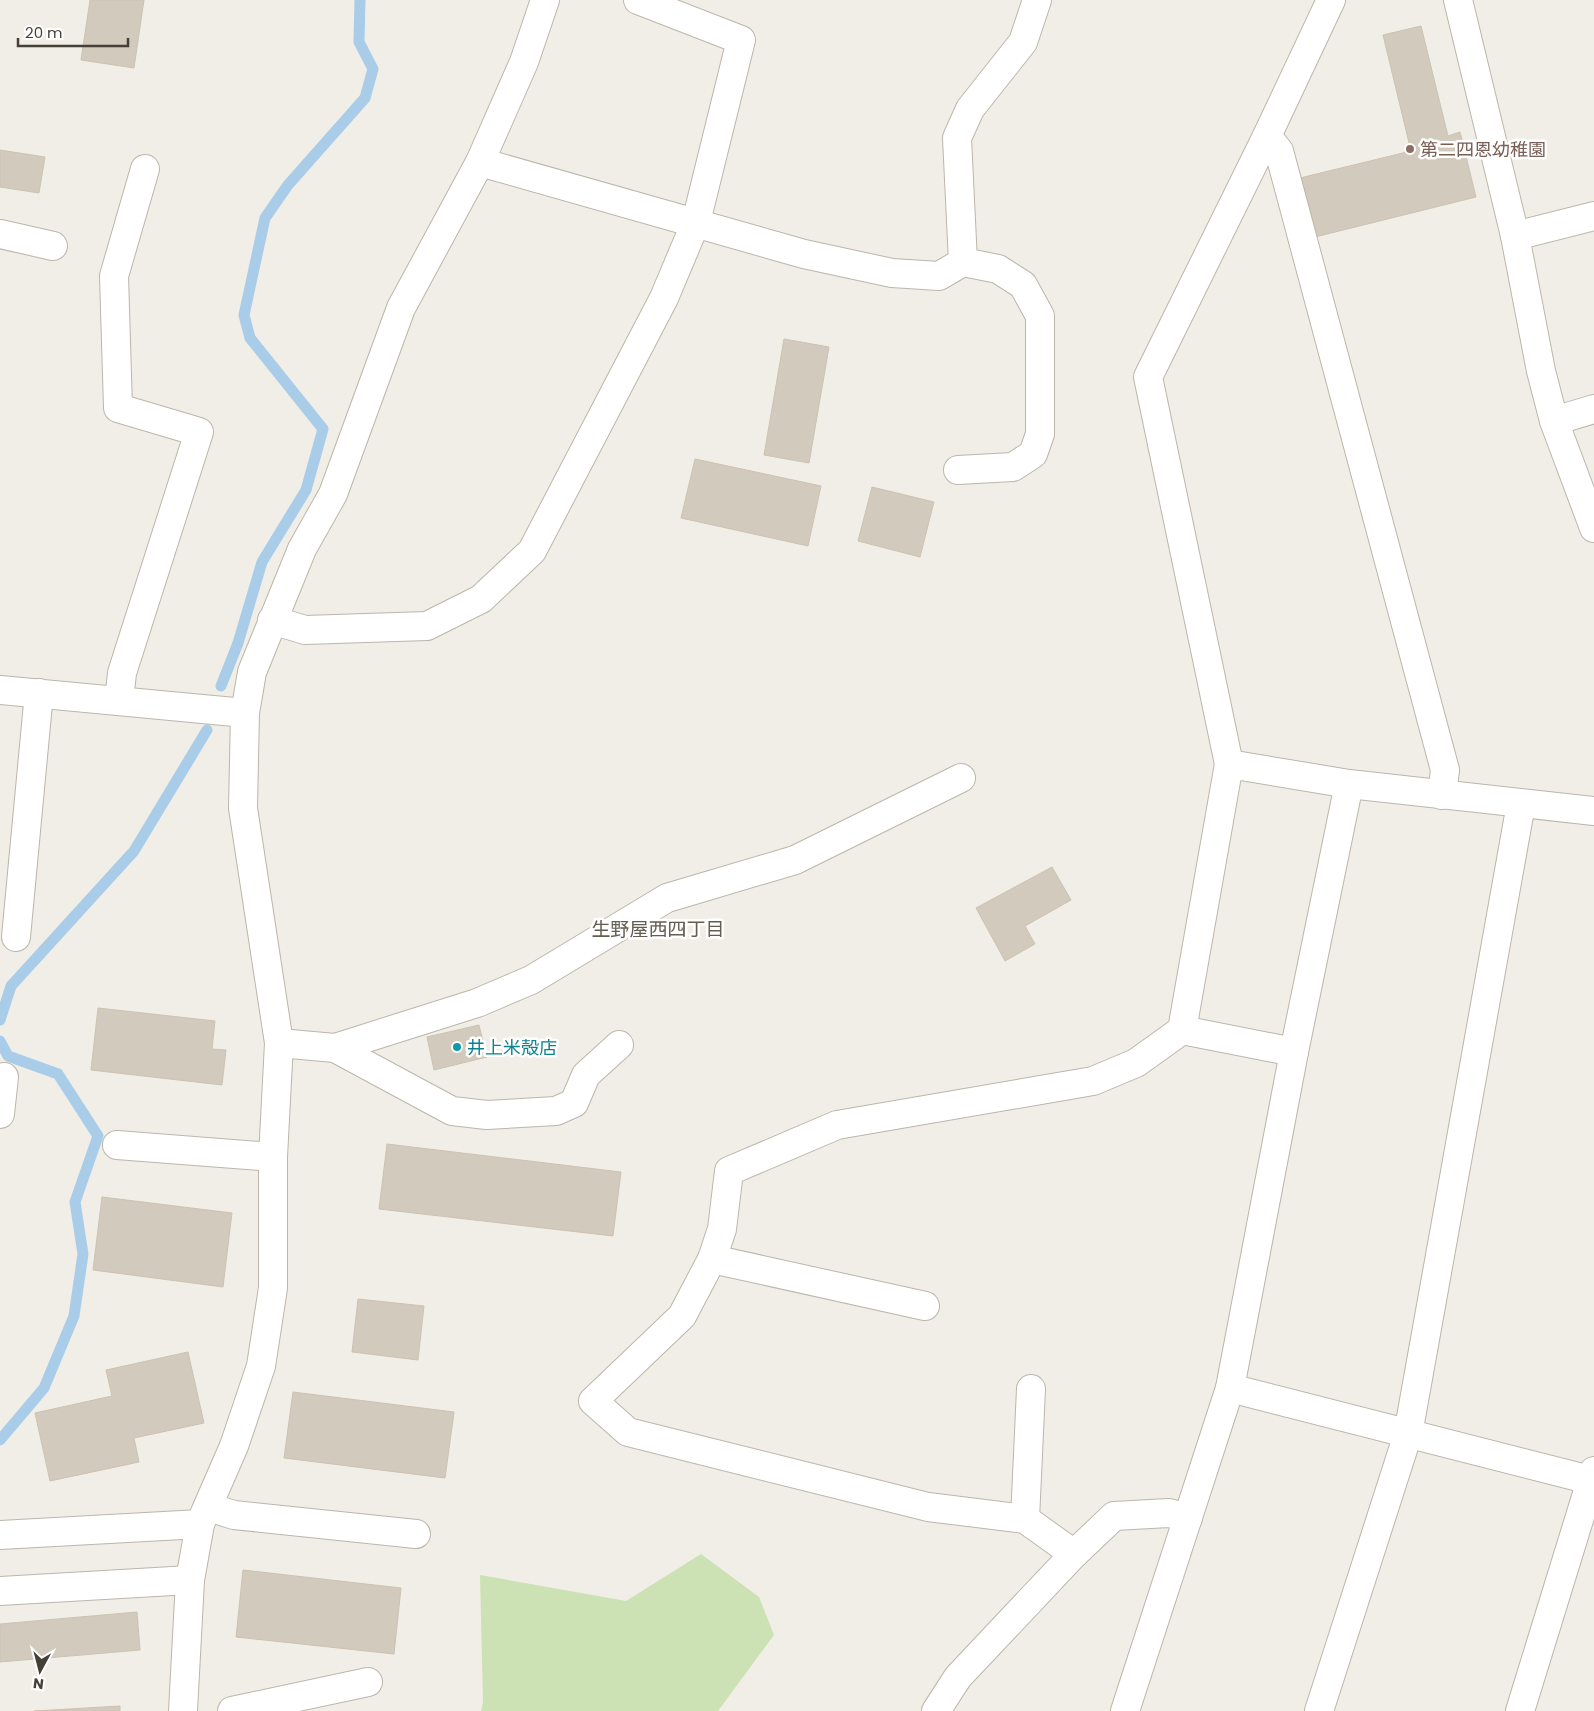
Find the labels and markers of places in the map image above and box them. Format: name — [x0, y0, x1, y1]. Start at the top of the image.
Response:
place label: 第二四恩幼稚園 — [1420, 137, 1546, 162]
marker: 第二四恩幼稚園 — [1404, 143, 1416, 155]
place label: 井上米殻店 — [467, 1035, 557, 1060]
marker: 井上米殻店 — [451, 1041, 463, 1053]

